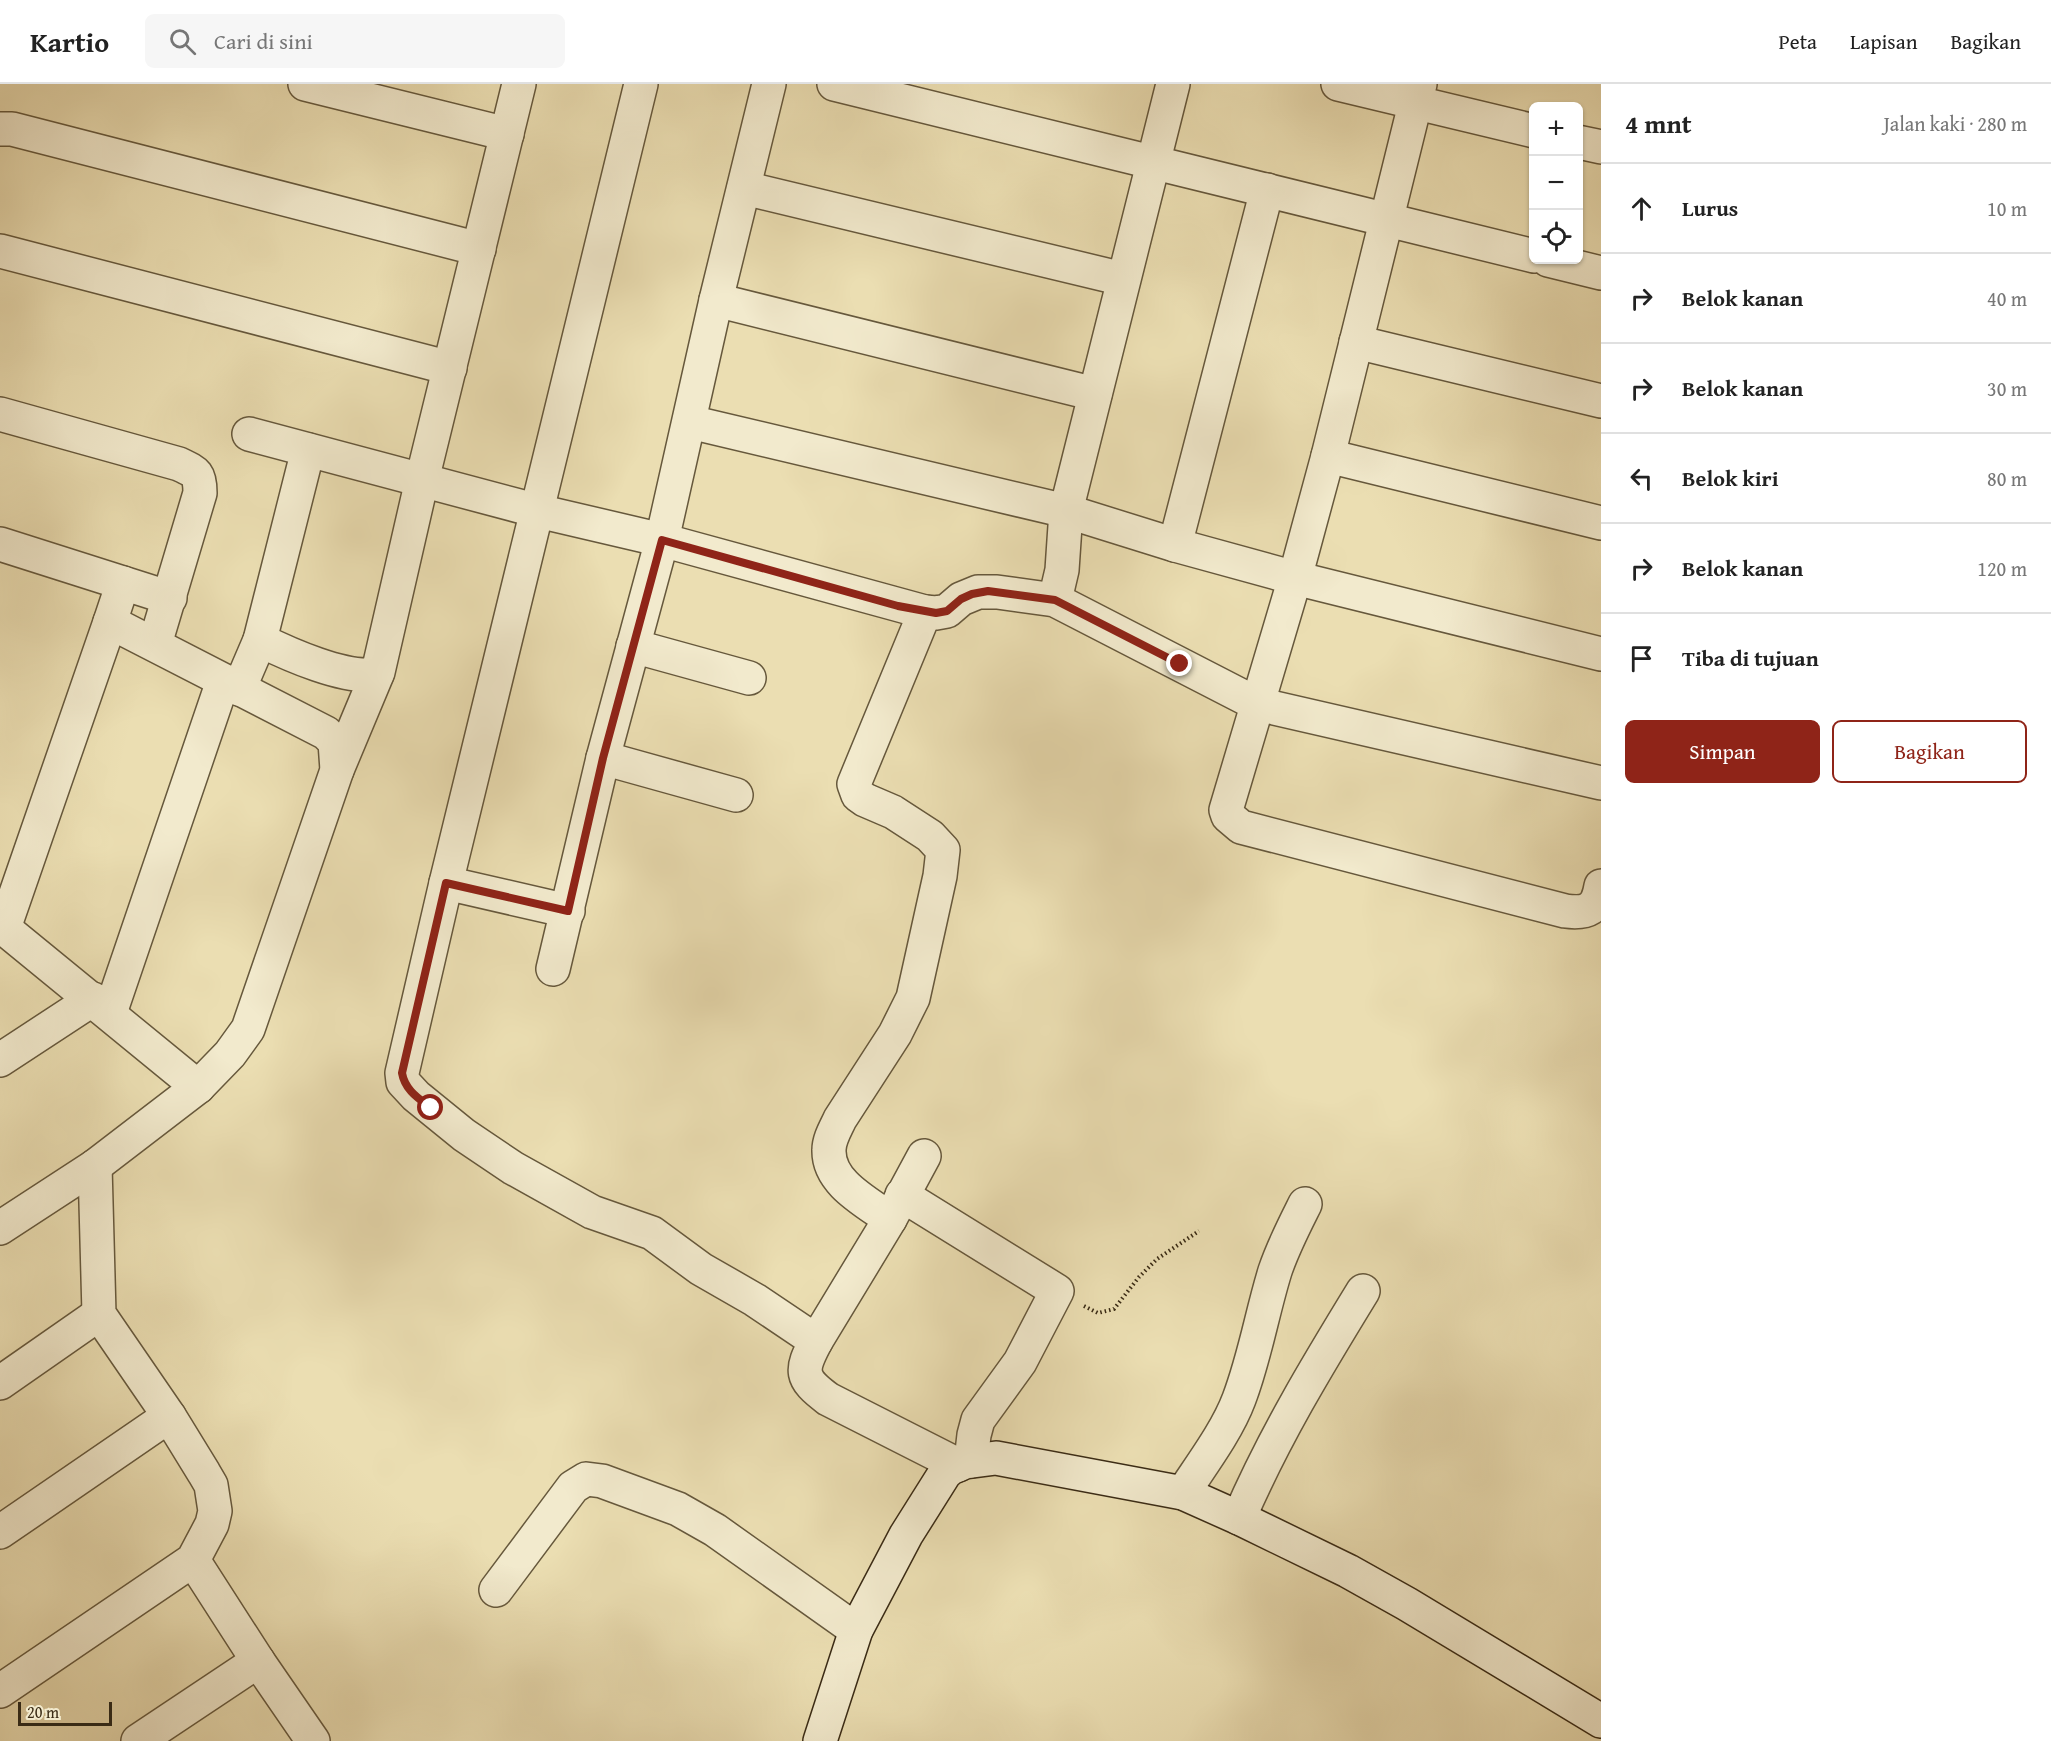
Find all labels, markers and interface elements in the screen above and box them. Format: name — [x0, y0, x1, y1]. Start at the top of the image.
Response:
search box — [145, 14, 565, 68]
text: Kartio — [30, 21, 109, 62]
icon: search — [166, 25, 199, 58]
text: Cari di sini — [214, 25, 313, 57]
text: Peta — [1779, 26, 1817, 57]
text: Lapisan — [1850, 26, 1917, 57]
text: Bagikan — [1950, 26, 2021, 57]
map controls — [1529, 102, 1583, 264]
button: + — [1529, 102, 1583, 156]
text: 4 mnt — [1625, 104, 1692, 143]
text: Jalan kaki · 280 m — [1883, 109, 2027, 138]
button: − — [1529, 156, 1583, 210]
icon: ahead — [1625, 192, 1658, 225]
text: Lurus — [1682, 192, 1738, 224]
text: 10 m — [1987, 194, 2027, 223]
button: locate — [1529, 210, 1583, 264]
icon: right — [1625, 282, 1658, 315]
text: Belok kanan — [1682, 282, 1803, 314]
text: 40 m — [1987, 284, 2027, 313]
icon: right — [1625, 372, 1658, 405]
text: Belok kanan — [1682, 372, 1803, 404]
text: 30 m — [1987, 374, 2027, 403]
icon: left — [1625, 462, 1658, 495]
text: Belok kiri — [1682, 462, 1779, 494]
text: 80 m — [1987, 464, 2027, 493]
icon: right — [1625, 552, 1658, 585]
text: Belok kanan — [1682, 552, 1803, 584]
text: 120 m — [1977, 554, 2027, 583]
icon: arrive — [1625, 642, 1658, 675]
text: Tiba di tujuan — [1682, 642, 1819, 674]
route end — [1166, 650, 1192, 676]
button: Simpan — [1625, 720, 1820, 783]
button: Bagikan — [1832, 720, 2027, 783]
route start — [417, 1094, 443, 1120]
scale bar — [18, 1699, 112, 1726]
text: 20 m — [27, 1700, 59, 1724]

